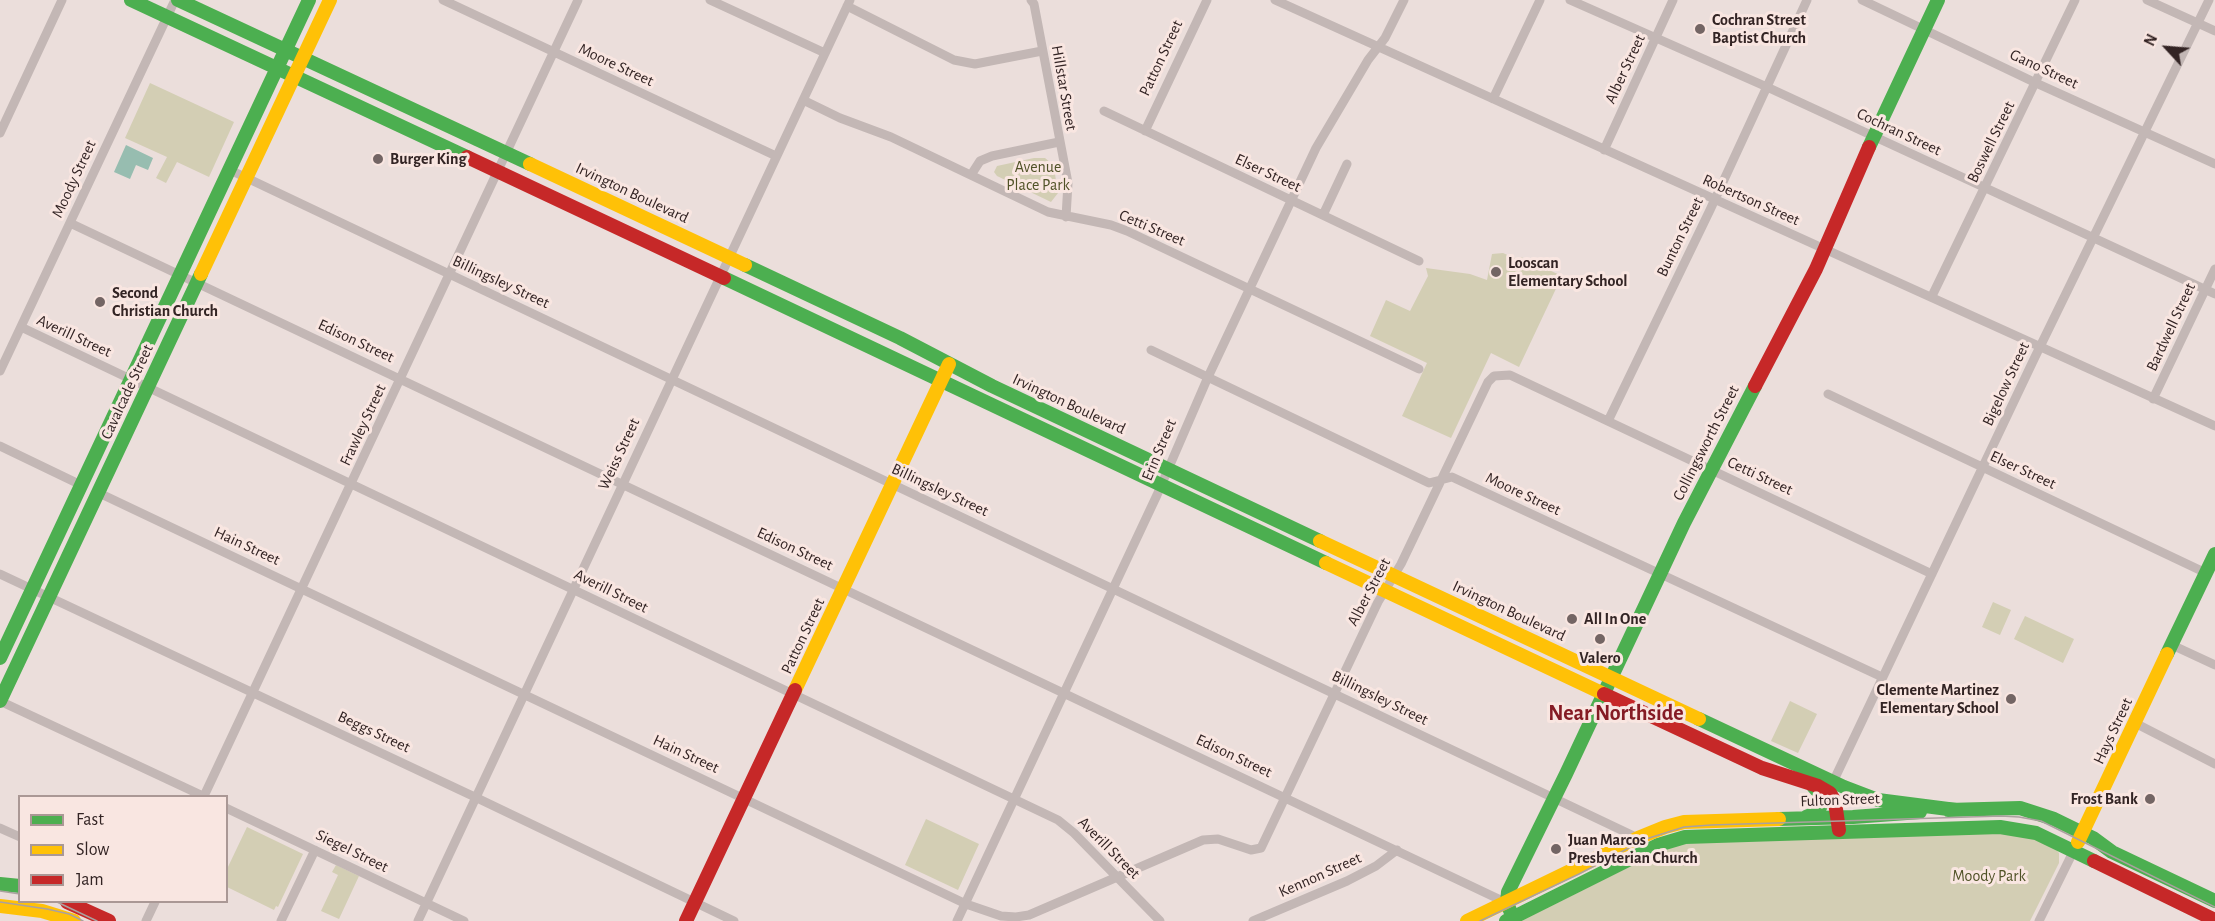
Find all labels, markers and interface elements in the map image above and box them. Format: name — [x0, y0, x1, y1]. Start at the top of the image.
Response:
place label: Cochran Street Baptist Church — [1712, 10, 1806, 48]
street label: Patton Street — [1135, 17, 1187, 99]
north arrow — [2137, 18, 2197, 78]
marker: Cochran Street Baptist Church — [1693, 22, 1707, 36]
street label: Alber Street — [1601, 31, 1649, 107]
text: N — [2141, 32, 2160, 49]
street label: Moore Street — [575, 39, 657, 91]
street label: Hillstar Street — [1047, 44, 1081, 132]
street label: Gano Street — [2007, 45, 2081, 93]
street label: Boswell Street — [1963, 98, 2019, 186]
street label: Cochran Street — [1854, 104, 1944, 160]
street label: Moody Street — [48, 137, 100, 221]
place label: Burger King — [390, 149, 466, 169]
street label: Elser Street — [1232, 149, 1304, 197]
marker: Burger King — [371, 152, 385, 166]
park label: Avenue Place Park — [1006, 157, 1070, 195]
street label: Irvington Boulevard — [572, 158, 692, 228]
street label: Robertson Street — [1699, 170, 1803, 230]
street label: Bunton Street — [1653, 194, 1707, 280]
street label: Cetti Street — [1116, 206, 1188, 250]
street label: Billingsley Street — [450, 251, 552, 313]
place label: Looscan Elementary School — [1508, 253, 1628, 291]
marker: Looscan Elementary School — [1489, 265, 1503, 279]
street label: Bardwell Street — [2142, 280, 2200, 374]
place label: Second Christian Church — [112, 283, 218, 321]
marker: Second Christian Church — [93, 295, 107, 309]
street label: Averill Street — [34, 310, 114, 362]
street label: Edison Street — [315, 315, 397, 367]
street label: Bigelow Street — [1978, 339, 2034, 429]
street label: Cavalcade Street — [97, 341, 157, 443]
street label: Irvington Boulevard — [1009, 369, 1129, 439]
street label: Frawley Street — [336, 381, 390, 469]
street label: Collingsworth Street — [1669, 382, 1743, 504]
street label: Weiss Street — [594, 415, 644, 493]
street label: Erin Street — [1137, 416, 1181, 484]
street label: Elser Street — [1987, 446, 2059, 494]
street label: Cetti Street — [1724, 453, 1796, 499]
street label: Billingsley Street — [889, 459, 991, 521]
street label: Moore Street — [1482, 468, 1564, 520]
street label: Hain Street — [211, 522, 283, 570]
street label: Edison Street — [754, 523, 836, 575]
street label: Alber Street — [1343, 555, 1395, 629]
street label: Averill Street — [571, 565, 651, 617]
street label: Irvington Boulevard — [1449, 576, 1569, 646]
street label: Patton Street — [777, 595, 829, 677]
place label: All In One — [1584, 609, 1646, 629]
marker: All In One — [1565, 612, 1579, 626]
marker: Valero — [1593, 632, 1607, 646]
place label: Valero — [1579, 648, 1621, 668]
street label: Billingsley Street — [1329, 666, 1431, 730]
place label: Clemente Martinez Elementary School — [1877, 680, 1999, 718]
marker: Clemente Martinez Elementary School — [2004, 692, 2018, 706]
street label: Hays Street — [2089, 695, 2137, 767]
district label: Near Northside — [1548, 700, 1684, 726]
street label: Beggs Street — [335, 707, 413, 757]
street label: Hain Street — [650, 730, 722, 778]
street label: Edison Street — [1193, 730, 1275, 782]
street label: Fulton Street — [1800, 789, 1880, 811]
place label: Frost Bank — [2070, 789, 2138, 809]
marker: Frost Bank — [2143, 792, 2157, 806]
legend — [18, 795, 228, 903]
text: Fast — [76, 811, 104, 829]
street label: Averill Street — [1074, 813, 1144, 883]
street label: Siegel Street — [313, 825, 391, 877]
place label: Juan Marcos Presbyterian Church — [1568, 830, 1698, 868]
text: Slow — [76, 841, 109, 859]
marker: Juan Marcos Presbyterian Church — [1549, 842, 1563, 856]
street label: Kennon Street — [1276, 848, 1364, 902]
park label: Moody Park — [1952, 866, 2026, 886]
text: Jam — [76, 871, 104, 889]

